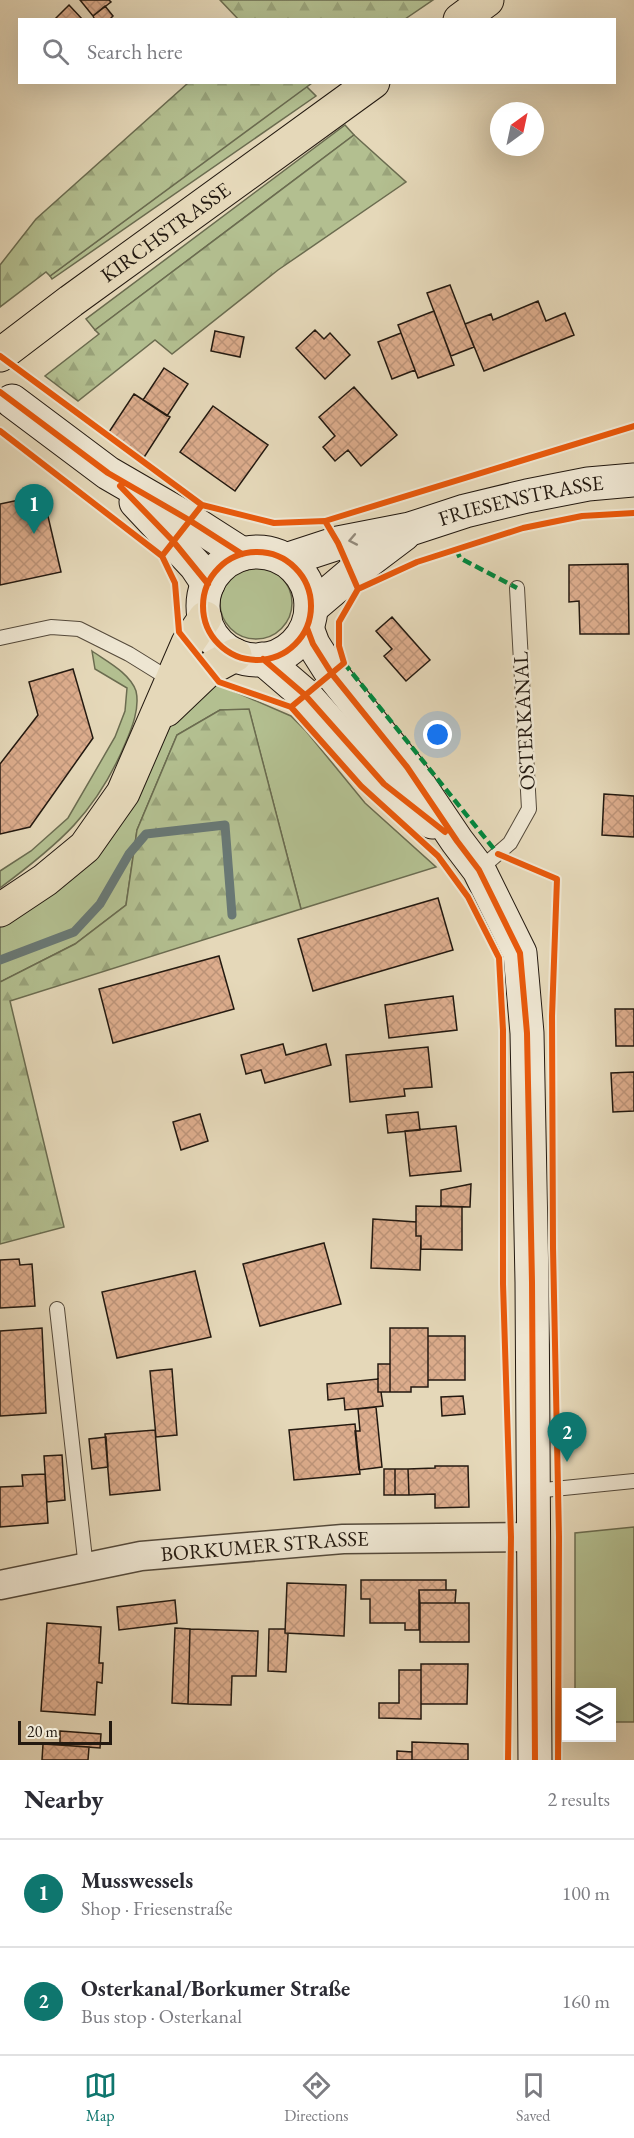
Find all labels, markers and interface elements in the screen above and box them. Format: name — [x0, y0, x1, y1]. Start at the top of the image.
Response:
search box — [18, 18, 616, 84]
icon: search — [39, 35, 72, 68]
text: Search here — [87, 37, 182, 66]
north arrow — [490, 102, 544, 156]
street label: KIRCHSTRASSE — [95, 176, 236, 288]
street label: FRIESENSTRASSE — [435, 469, 605, 532]
pin: 1 — [15, 484, 54, 534]
one-way arrow — [348, 533, 358, 546]
street label: OSTERKANAL — [506, 650, 541, 791]
your location — [423, 720, 452, 749]
pin: 2 — [548, 1412, 586, 1462]
street label: BORKUMER STRASSE — [159, 1525, 369, 1567]
map controls — [562, 1688, 616, 1742]
button: layers — [562, 1688, 616, 1742]
scale bar — [18, 1718, 112, 1746]
text: 20 m — [27, 1721, 58, 1742]
text: Nearby — [24, 1782, 104, 1816]
text: 2 results — [547, 1786, 610, 1812]
text: Musswessels — [81, 1866, 193, 1895]
text: 1 — [38, 1880, 49, 1906]
text: 100 m — [562, 1880, 610, 1906]
text: Shop · Friesenstraße — [81, 1895, 233, 1921]
text: Osterkanal/Borkumer Straße — [81, 1974, 350, 2003]
text: 2 — [38, 1988, 49, 2014]
text: 160 m — [562, 1988, 610, 2014]
text: Bus stop · Osterkanal — [81, 2003, 242, 2029]
tab: Map — [84, 2069, 117, 2126]
tab: Directions — [284, 2069, 349, 2126]
tab: Saved — [516, 2069, 550, 2126]

